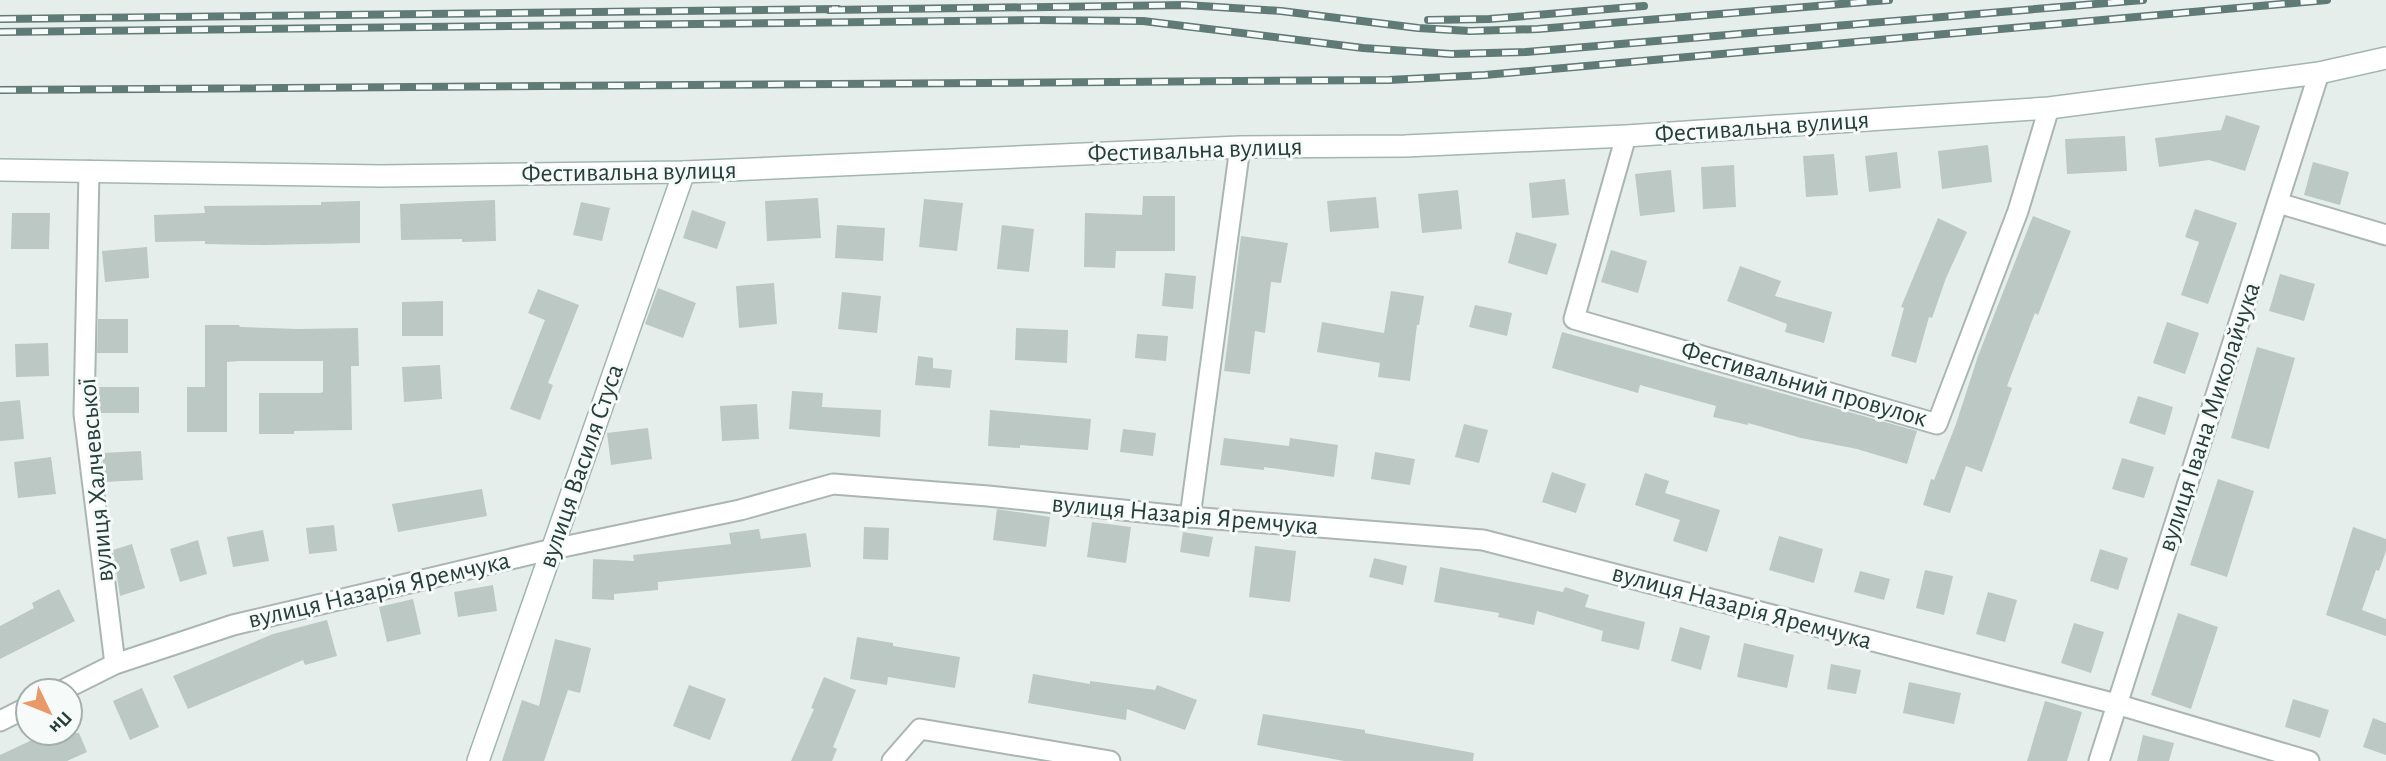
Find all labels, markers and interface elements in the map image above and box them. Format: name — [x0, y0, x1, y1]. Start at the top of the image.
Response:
street label: Фестивальна вулиця — [1654, 107, 1870, 147]
street label: Фестивальна вулиця — [1087, 133, 1303, 167]
street label: Фестивальна вулиця — [521, 157, 737, 187]
street label: вулиця Івана Миколайчука — [2153, 279, 2265, 555]
street label: Фестивальний провулок — [1678, 336, 1930, 432]
street label: вулиця Василя Стуса — [534, 361, 628, 571]
street label: вулиця Халчевської — [74, 377, 118, 583]
street label: вулиця Назарія Яремчука — [1050, 490, 1320, 540]
street label: вулиця Назарія Яремчука — [246, 547, 513, 633]
street label: вулиця Назарія Яремчука — [1609, 560, 1875, 654]
north arrow — [14, 677, 84, 747]
text: Пн — [45, 708, 75, 738]

